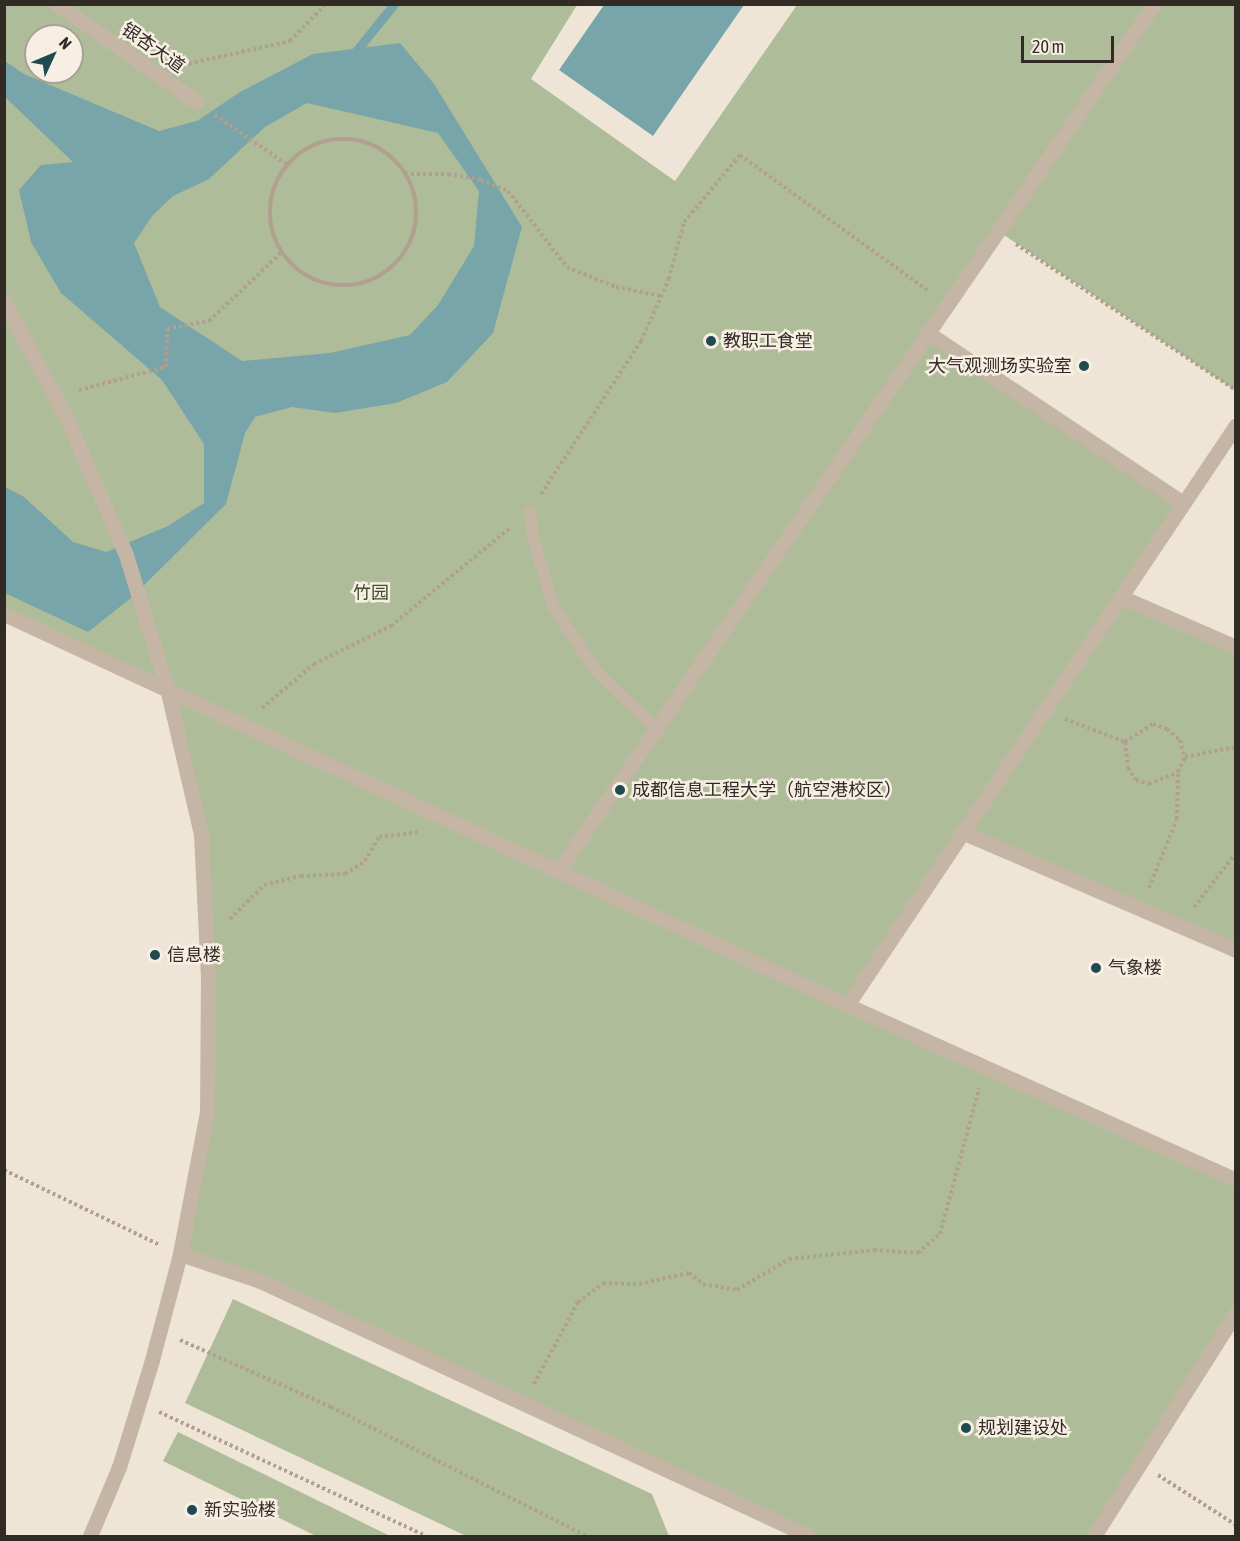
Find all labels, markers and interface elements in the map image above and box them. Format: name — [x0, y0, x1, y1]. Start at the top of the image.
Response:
street label: 银杏大道 — [117, 19, 189, 77]
north arrow — [24, 24, 84, 84]
scale bar — [1024, 24, 1117, 62]
text: N — [56, 33, 75, 53]
text: 20 m — [1032, 36, 1064, 57]
place label: 教职工食堂 — [723, 330, 813, 352]
marker: 教职工食堂 — [704, 334, 718, 348]
place label: 大气观测场实验室 — [928, 355, 1072, 377]
marker: 大气观测场实验室 — [1077, 359, 1091, 373]
park label: 竹园 — [353, 582, 389, 604]
place label: 成都信息工程大学（航空港校区） — [632, 779, 902, 801]
marker: 成都信息工程大学（航空港校区） — [613, 783, 627, 797]
place label: 信息楼 — [167, 944, 221, 966]
marker: 信息楼 — [148, 948, 162, 962]
place label: 气象楼 — [1108, 957, 1162, 979]
marker: 气象楼 — [1089, 961, 1103, 975]
place label: 规划建设处 — [978, 1417, 1068, 1439]
marker: 规划建设处 — [959, 1421, 973, 1435]
place label: 新实验楼 — [204, 1499, 276, 1521]
marker: 新实验楼 — [185, 1503, 199, 1517]

